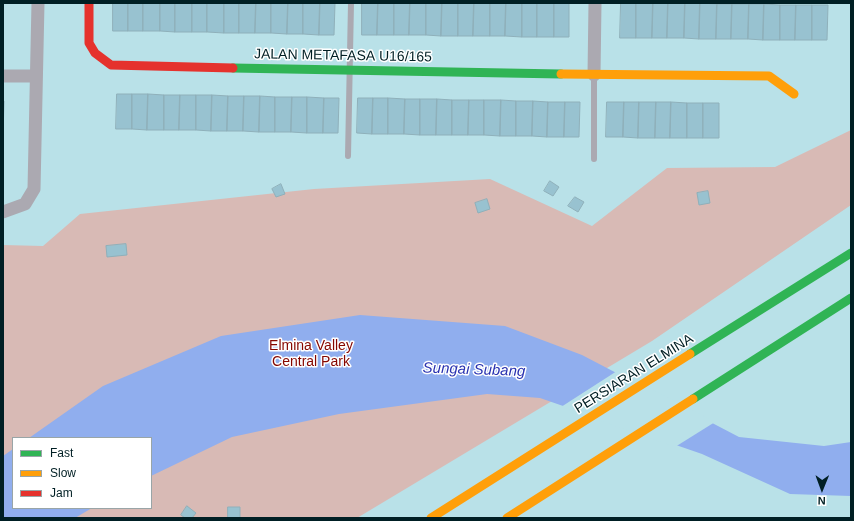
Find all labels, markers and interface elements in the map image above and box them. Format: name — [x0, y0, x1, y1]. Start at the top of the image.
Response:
street label: JALAN METAFASA U16/165 — [254, 46, 432, 66]
street label: PERSIARAN ELMINA — [571, 331, 697, 417]
park label: Elmina Valley Central Park — [269, 338, 353, 370]
water label: Sungai Subang — [422, 359, 526, 381]
legend — [12, 437, 152, 509]
text: Fast — [50, 446, 73, 460]
text: Slow — [50, 466, 76, 480]
north arrow — [802, 469, 842, 509]
text: Jam — [50, 486, 73, 500]
text: N — [818, 495, 826, 507]

